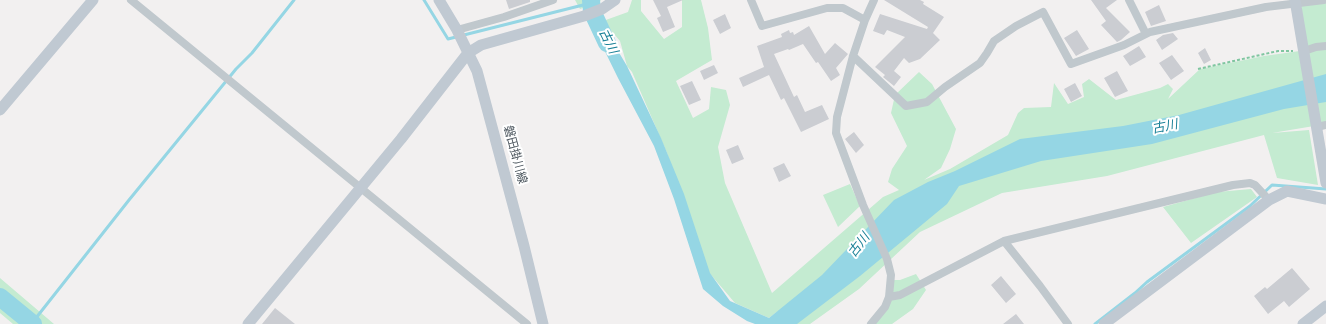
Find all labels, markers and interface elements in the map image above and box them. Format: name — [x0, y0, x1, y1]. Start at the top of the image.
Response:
water label: 古川 — [594, 27, 620, 57]
water label: 古川 — [1151, 118, 1179, 138]
street label: 磐田掛川線 — [499, 124, 529, 186]
water label: 古川 — [846, 231, 874, 261]

